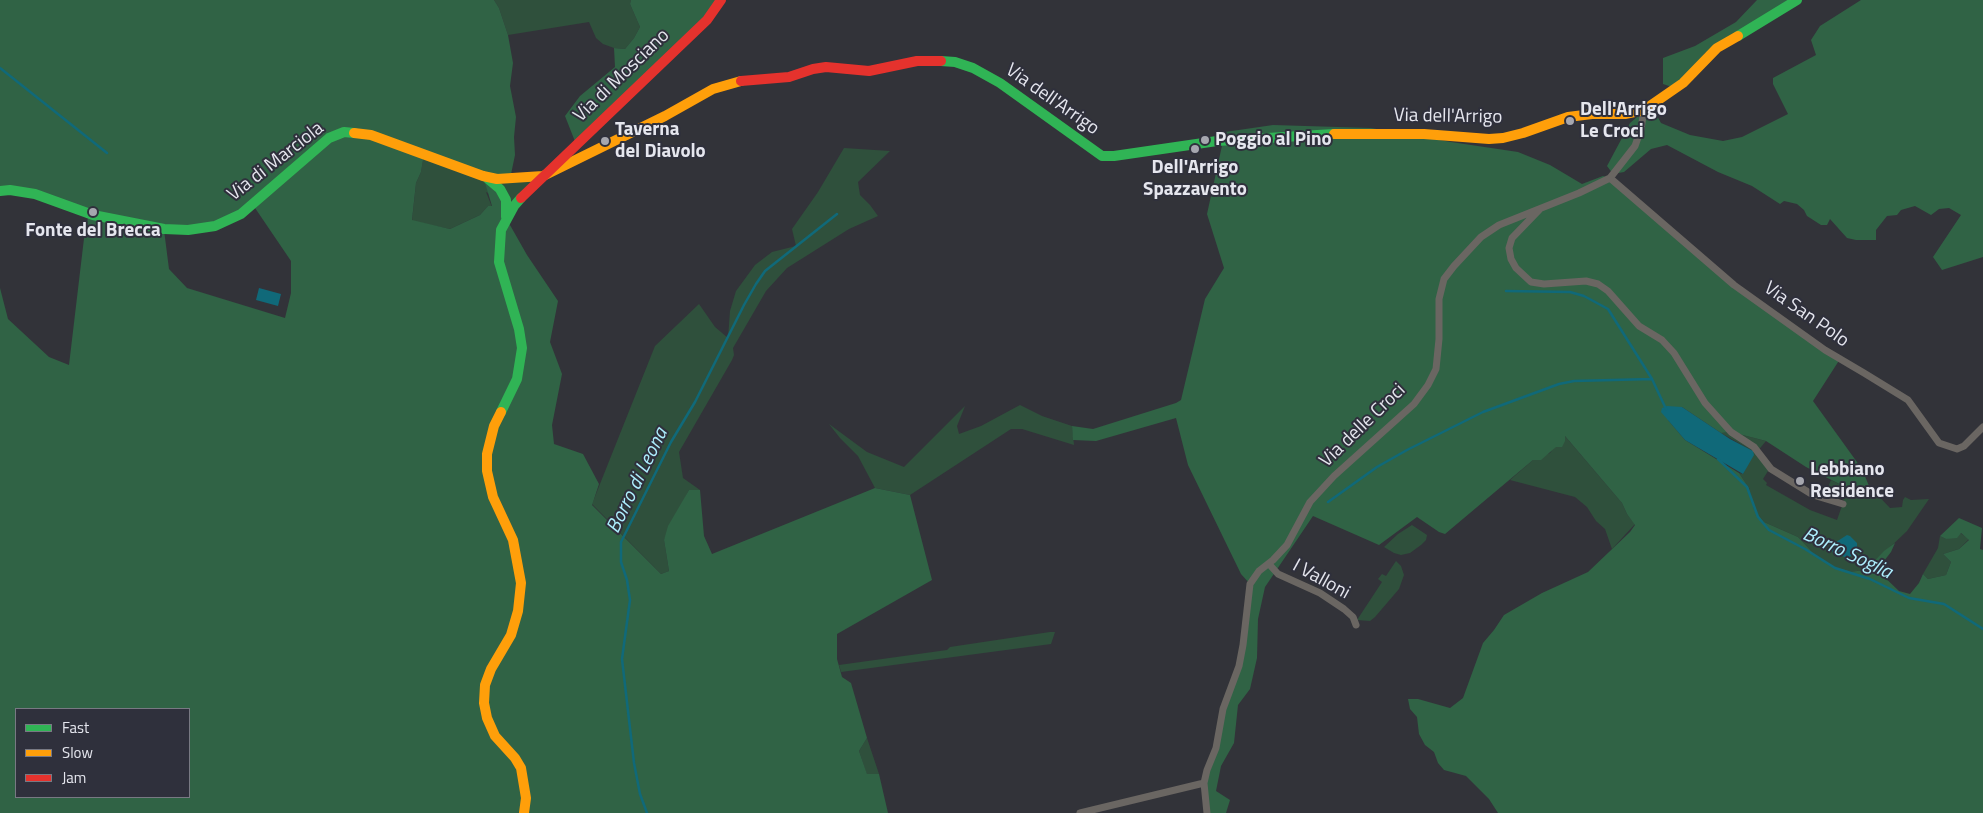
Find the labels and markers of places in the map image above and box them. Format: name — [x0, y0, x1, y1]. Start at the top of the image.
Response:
place label: Dell'Arrigo Le Croci — [1580, 99, 1667, 143]
marker: Dell'Arrigo Le Croci — [1564, 115, 1576, 127]
place label: Taverna del Diavolo — [615, 119, 706, 163]
place label: Poggio al Pino — [1215, 129, 1332, 151]
marker: Poggio al Pino — [1199, 134, 1211, 146]
marker: Taverna del Diavolo — [599, 135, 611, 147]
marker: Dell'Arrigo Spazzavento — [1189, 143, 1201, 155]
place label: Dell'Arrigo Spazzavento — [1143, 157, 1247, 201]
marker: Fonte del Brecca — [87, 206, 99, 218]
place label: Fonte del Brecca — [25, 220, 161, 242]
place label: Lebbiano Residence — [1810, 459, 1894, 503]
marker: Lebbiano Residence — [1794, 475, 1806, 487]

